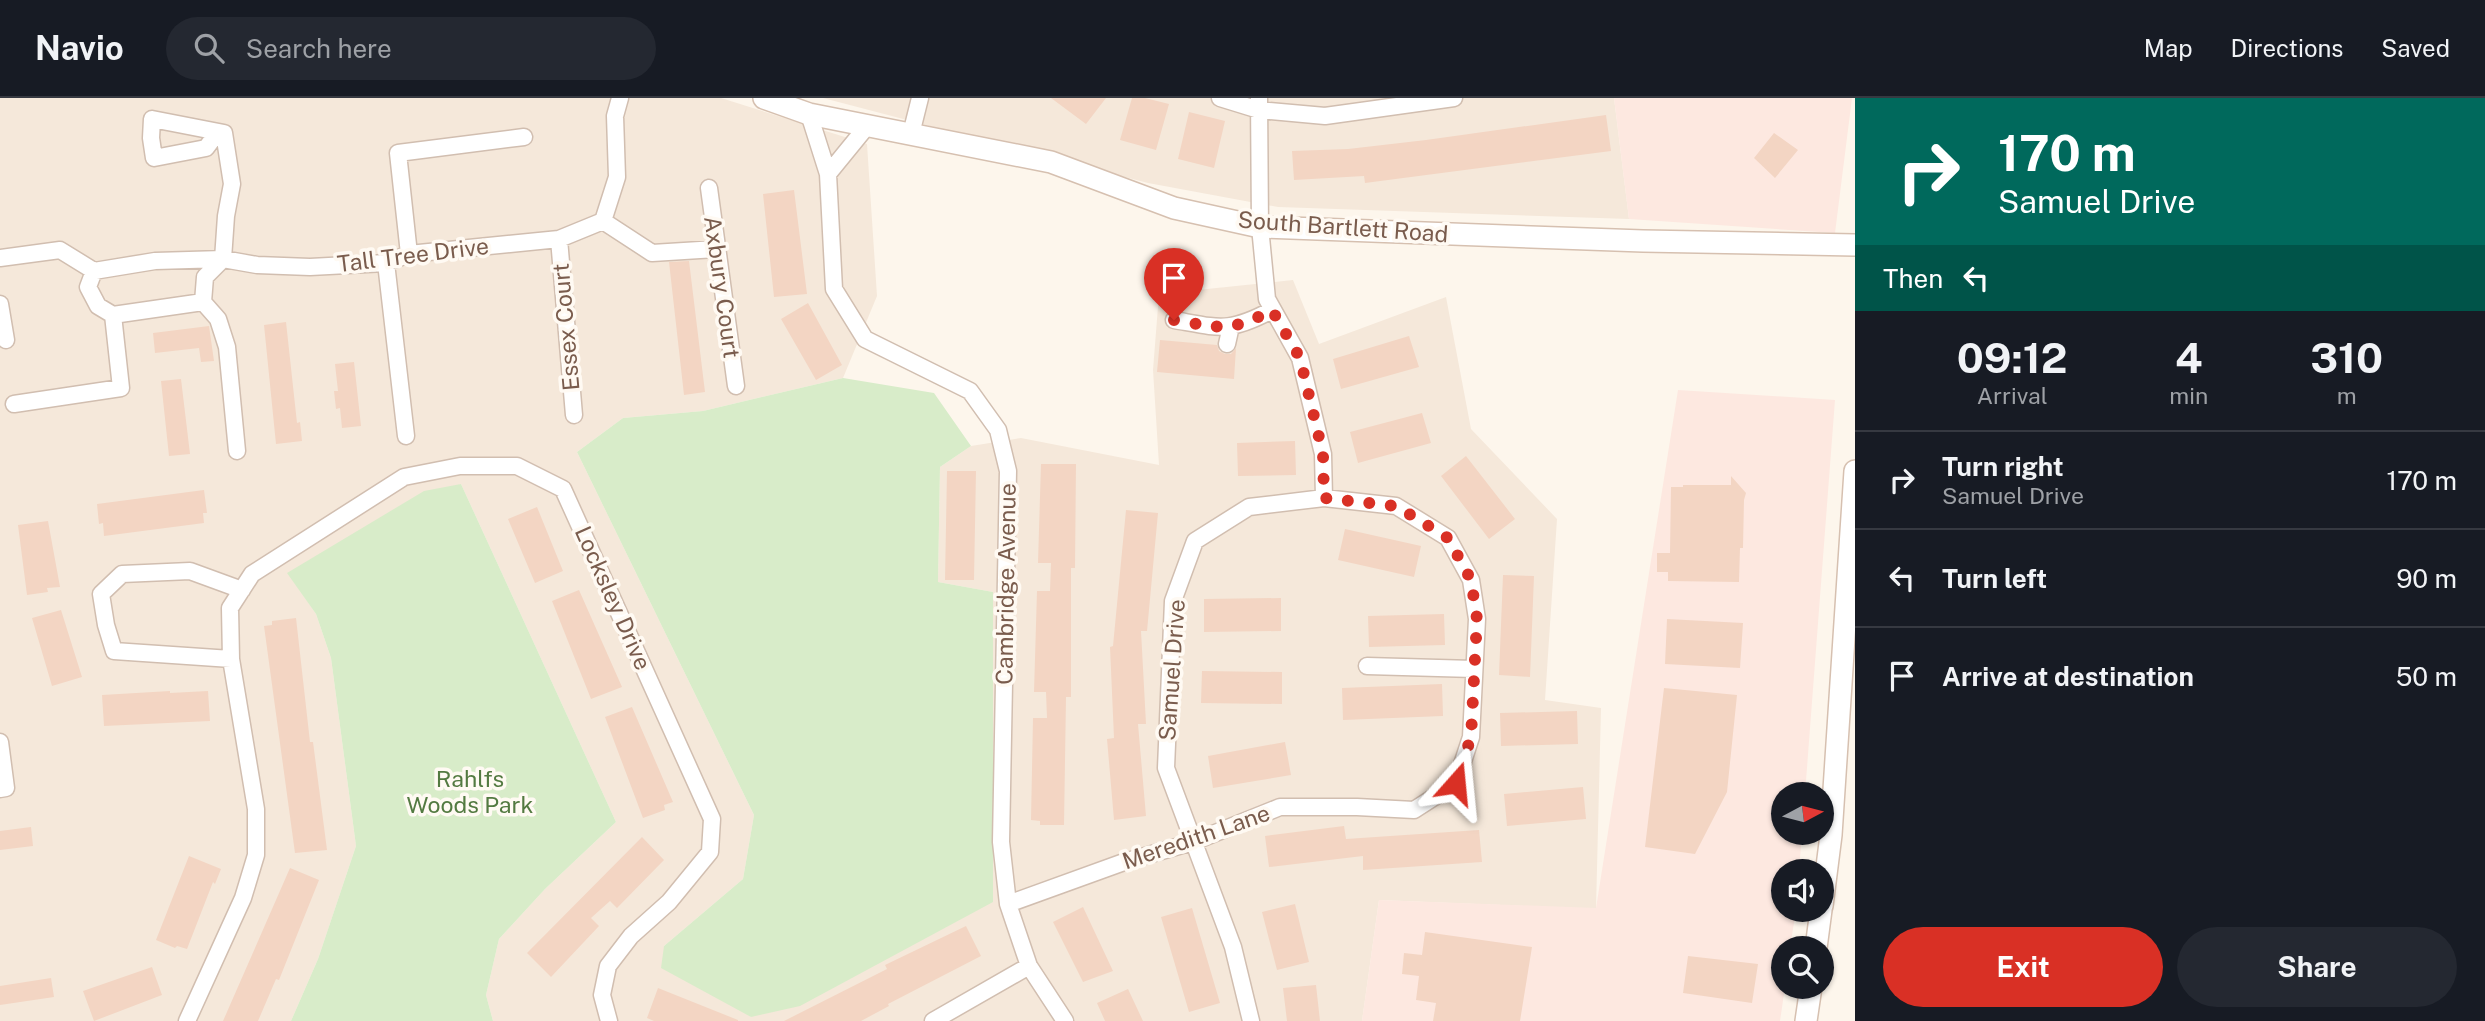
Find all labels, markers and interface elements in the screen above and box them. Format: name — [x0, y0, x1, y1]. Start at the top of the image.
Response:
search box — [166, 17, 656, 80]
text: Navio — [35, 29, 124, 67]
icon: search — [190, 29, 228, 67]
text: Search here — [246, 33, 392, 64]
text: Map — [2144, 34, 2193, 62]
text: Directions — [2231, 34, 2343, 62]
text: Saved — [2381, 34, 2450, 62]
text: 170 m — [1998, 124, 2136, 182]
icon: right — [1883, 126, 1974, 217]
text: Samuel Drive — [1998, 183, 2195, 220]
street label: South Bartlett Road — [1237, 206, 1449, 247]
street label: Axbury Court — [699, 214, 746, 360]
street label: Tall Tree Drive — [336, 232, 490, 277]
pin — [1144, 248, 1204, 320]
icon: arrive — [1155, 259, 1193, 297]
icon: left — [1957, 259, 1995, 297]
street label: Essex Court — [546, 262, 585, 392]
text: Then — [1883, 263, 1943, 294]
text: 09:12 — [1957, 333, 2067, 382]
text: 4 — [2175, 333, 2203, 382]
text: 310 — [2310, 333, 2383, 382]
text: Arrival — [1977, 382, 2048, 409]
text: min — [2169, 382, 2208, 409]
text: m — [2337, 382, 2357, 409]
text: Turn right — [1942, 451, 2064, 482]
icon: right — [1883, 461, 1921, 499]
text: 170 m — [2387, 465, 2457, 496]
text: Samuel Drive — [1942, 482, 2084, 509]
street label: Cambridge Avenue — [990, 483, 1021, 685]
street label: Locksley Drive — [570, 522, 657, 674]
icon: left — [1883, 559, 1921, 597]
text: Turn left — [1942, 563, 2047, 594]
text: 90 m — [2396, 563, 2457, 594]
street label: Samuel Drive — [1153, 598, 1190, 742]
icon: arrive — [1883, 657, 1921, 695]
text: Arrive at destination — [1942, 661, 2194, 692]
text: 50 m — [2396, 661, 2457, 692]
position arrow — [1419, 746, 1493, 820]
park label: Rahlfs Woods Park — [407, 765, 533, 818]
north arrow — [1771, 782, 1834, 845]
map controls — [1771, 782, 1834, 999]
street label: Meredith Lane — [1118, 799, 1273, 874]
button: sound — [1771, 859, 1834, 922]
button: Exit — [1883, 927, 2163, 1007]
button: Share — [2177, 927, 2457, 1007]
button: search — [1771, 936, 1834, 999]

